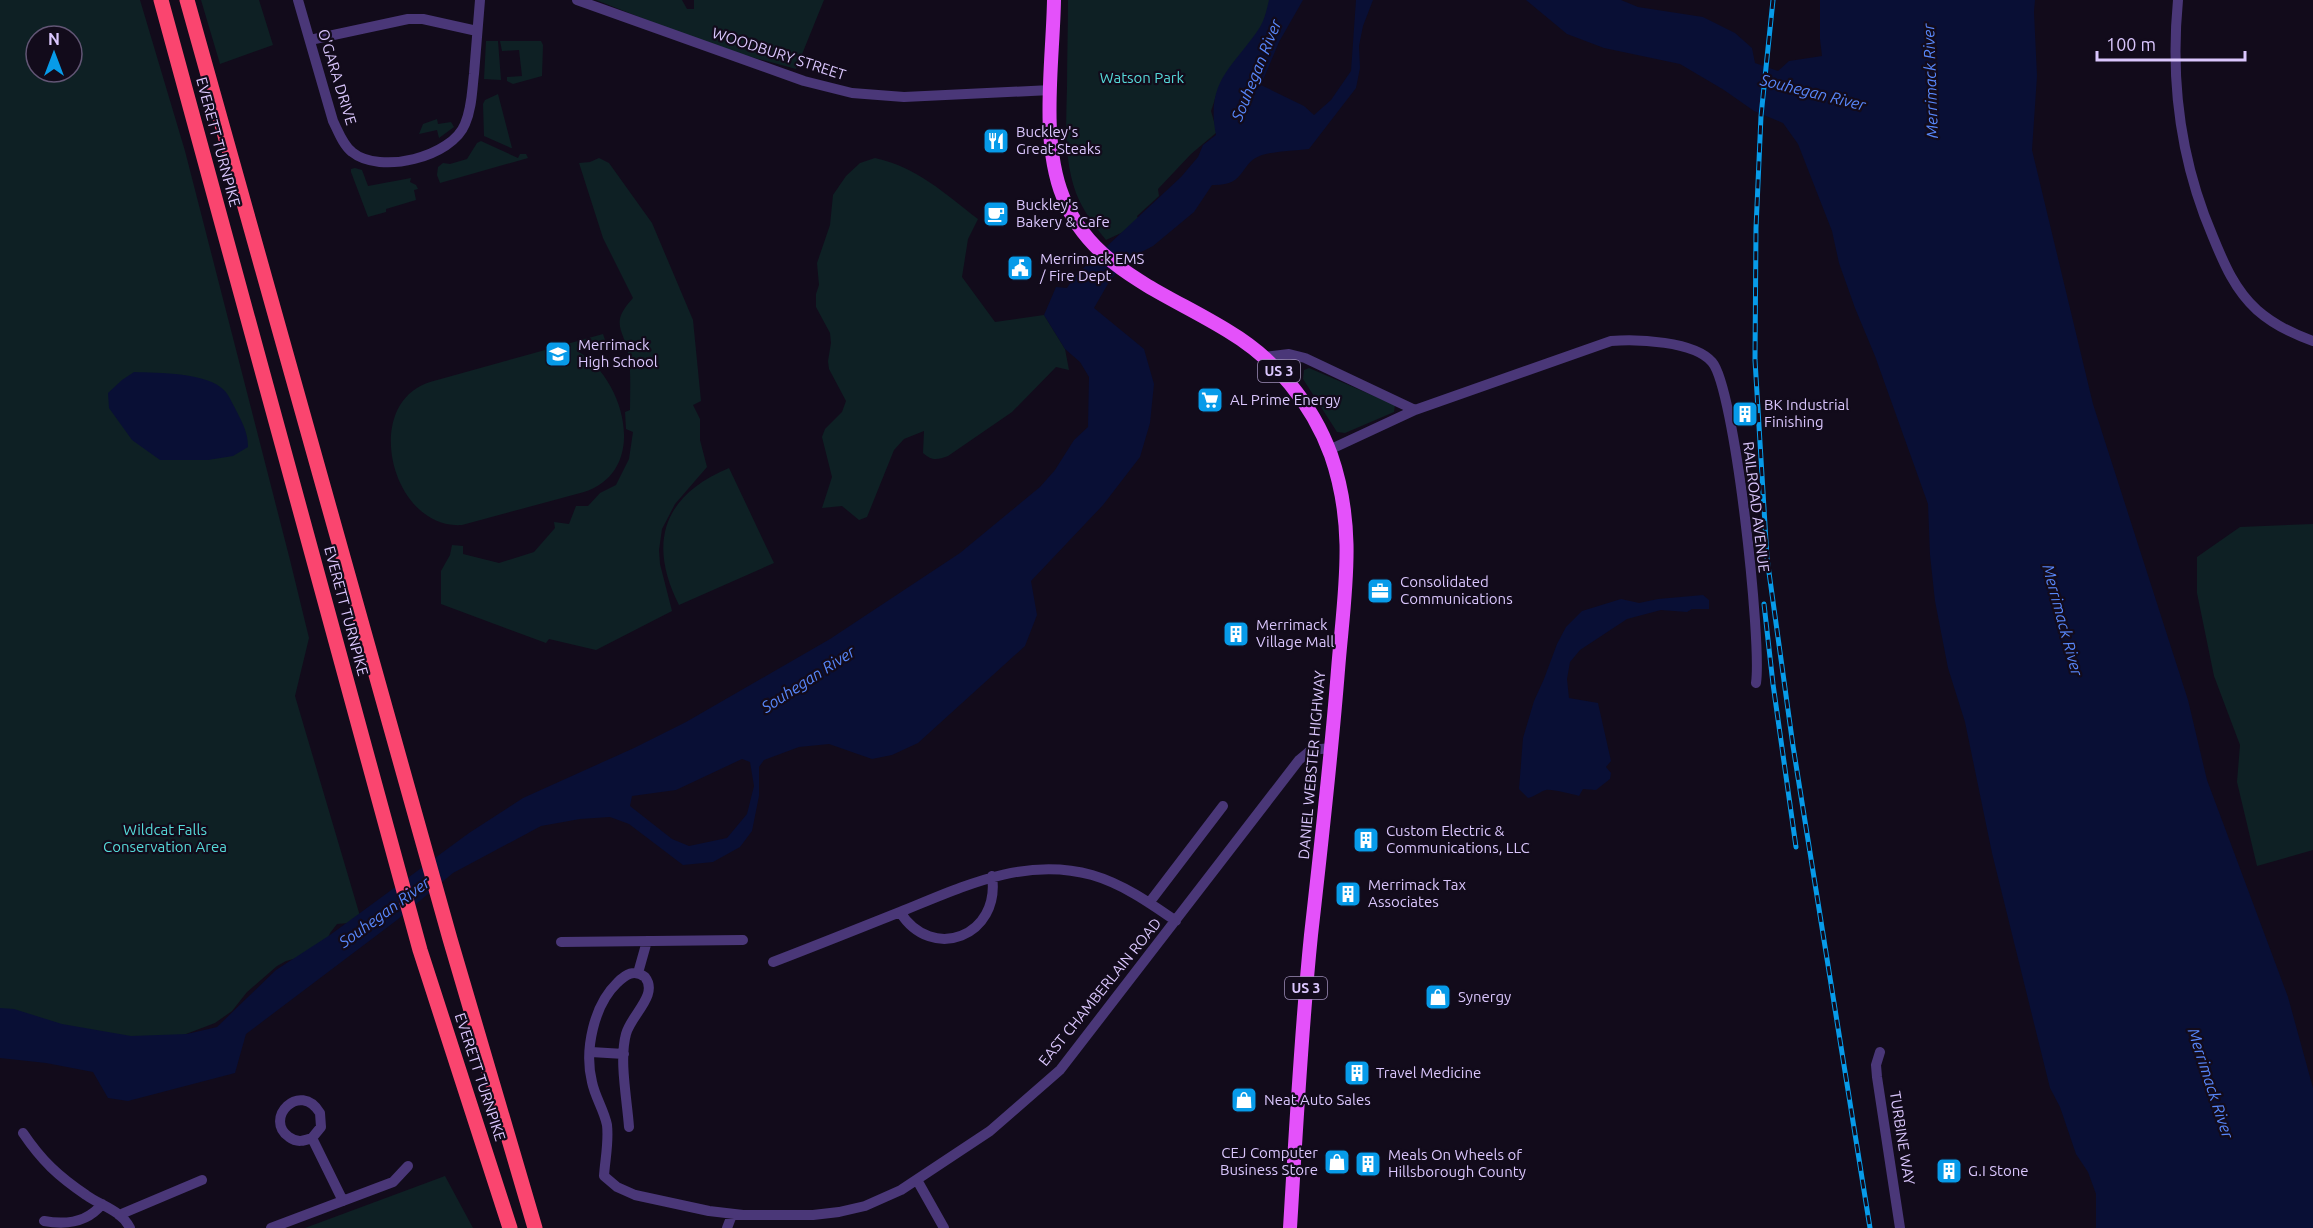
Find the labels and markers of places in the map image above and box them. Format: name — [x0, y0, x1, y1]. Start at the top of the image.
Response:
place label: Buckley's Great Steaks — [1016, 123, 1101, 157]
restaurant icon: Buckley's Great Steaks — [981, 126, 1011, 156]
place label: Buckley's Bakery & Cafe — [1016, 196, 1110, 230]
cafe icon: Buckley's Bakery & Cafe — [981, 199, 1011, 229]
place label: Merrimack EMS / Fire Dept — [1039, 250, 1144, 284]
public building icon: Merrimack EMS / Fire Dept — [1005, 253, 1035, 283]
place label: Merrimack High School — [578, 336, 658, 370]
school or university icon: Merrimack High School — [543, 339, 573, 369]
supermarket icon: AL Prime Energy — [1195, 385, 1225, 415]
place label: AL Prime Energy — [1230, 391, 1341, 408]
place label: BK Industrial Finishing — [1764, 396, 1849, 430]
building icon: BK Industrial Finishing — [1730, 399, 1760, 429]
place label: Consolidated Communications — [1400, 573, 1513, 607]
office icon: Consolidated Communications — [1365, 576, 1395, 606]
place label: Merrimack Village Mall — [1256, 616, 1334, 650]
building icon: Merrimack Village Mall — [1221, 619, 1251, 649]
place label: Custom Electric & Communications, LLC — [1386, 822, 1530, 856]
building icon: Custom Electric & Communications, LLC — [1351, 825, 1381, 855]
place label: Merrimack Tax Associates — [1368, 876, 1466, 910]
building icon: Merrimack Tax Associates — [1333, 879, 1363, 909]
shop icon: Synergy — [1423, 982, 1453, 1012]
place label: Synergy — [1458, 988, 1511, 1005]
building icon: Travel Medicine — [1342, 1058, 1372, 1088]
place label: Travel Medicine — [1376, 1064, 1481, 1081]
shop icon: Neat Auto Sales — [1229, 1085, 1259, 1115]
place label: Neat Auto Sales — [1264, 1091, 1371, 1108]
place label: CEJ Computer Business Store — [1220, 1144, 1318, 1178]
place label: Meals On Wheels of Hillsborough County — [1388, 1146, 1526, 1180]
shop icon: CEJ Computer Business Store — [1322, 1147, 1352, 1177]
building icon: Meals On Wheels of Hillsborough County — [1353, 1149, 1383, 1179]
building icon: G.I Stone — [1934, 1156, 1964, 1186]
place label: G.I Stone — [1968, 1162, 2029, 1179]

